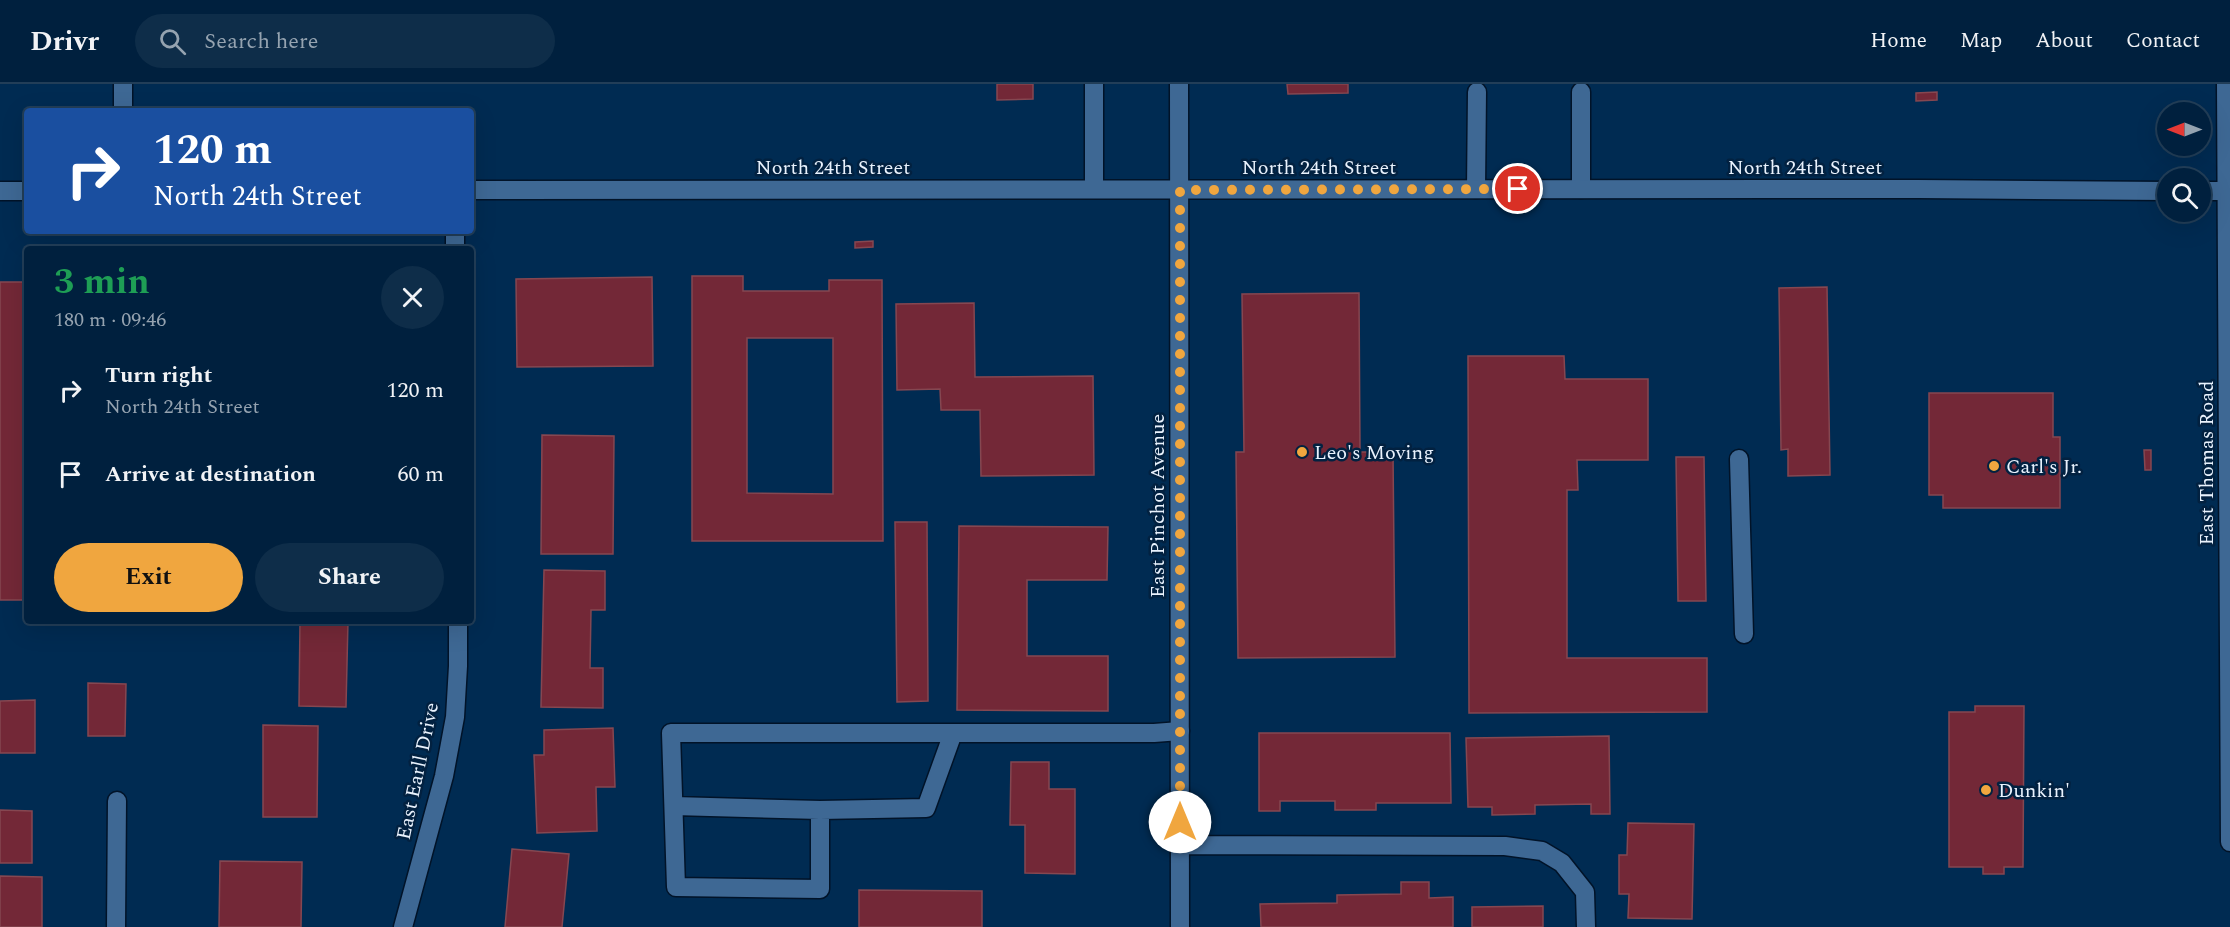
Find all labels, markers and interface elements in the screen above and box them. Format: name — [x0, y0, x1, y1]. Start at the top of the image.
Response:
search box — [135, 14, 555, 68]
text: Drivr — [30, 20, 99, 63]
icon: search — [156, 25, 189, 58]
text: Search here — [204, 25, 318, 58]
text: Home — [1870, 25, 1927, 57]
text: Map — [1960, 25, 2002, 57]
text: About — [2035, 25, 2093, 57]
text: Contact — [2126, 25, 2200, 57]
north arrow — [2157, 102, 2211, 156]
map controls — [2157, 102, 2211, 222]
text: 120 m — [153, 119, 272, 182]
icon: right — [54, 132, 132, 210]
street label: North 24th Street — [756, 153, 910, 183]
street label: North 24th Street — [1242, 153, 1396, 183]
street label: North 24th Street — [1728, 153, 1882, 183]
pin — [1492, 163, 1543, 214]
button: search — [2157, 168, 2211, 222]
icon: arrive — [1501, 172, 1534, 205]
text: North 24th Street — [153, 176, 362, 218]
text: 3 min — [54, 255, 150, 310]
button: close — [381, 266, 444, 329]
text: 180 m · 09:46 — [54, 305, 166, 335]
text: Turn right — [105, 359, 212, 392]
icon: right — [54, 374, 87, 407]
text: 120 m — [387, 374, 444, 407]
street label: East Thomas Road — [2192, 381, 2222, 545]
text: North 24th Street — [105, 392, 260, 422]
street label: East Pinchot Avenue — [1143, 414, 1173, 598]
place label: Leo's Moving — [1314, 438, 1434, 468]
marker: Leo's Moving — [1295, 445, 1309, 459]
place label: Carl's Jr. — [2006, 452, 2082, 482]
icon: arrive — [54, 458, 87, 491]
text: Arrive at destination — [105, 458, 316, 491]
text: 60 m — [398, 458, 444, 491]
marker: Carl's Jr. — [1987, 459, 2001, 473]
button: Exit — [54, 543, 243, 612]
button: Share — [255, 543, 444, 612]
street label: East Earll Drive — [389, 700, 447, 843]
place label: Dunkin' — [1998, 776, 2070, 806]
marker: Dunkin' — [1979, 783, 1993, 797]
position arrow — [1148, 790, 1212, 854]

